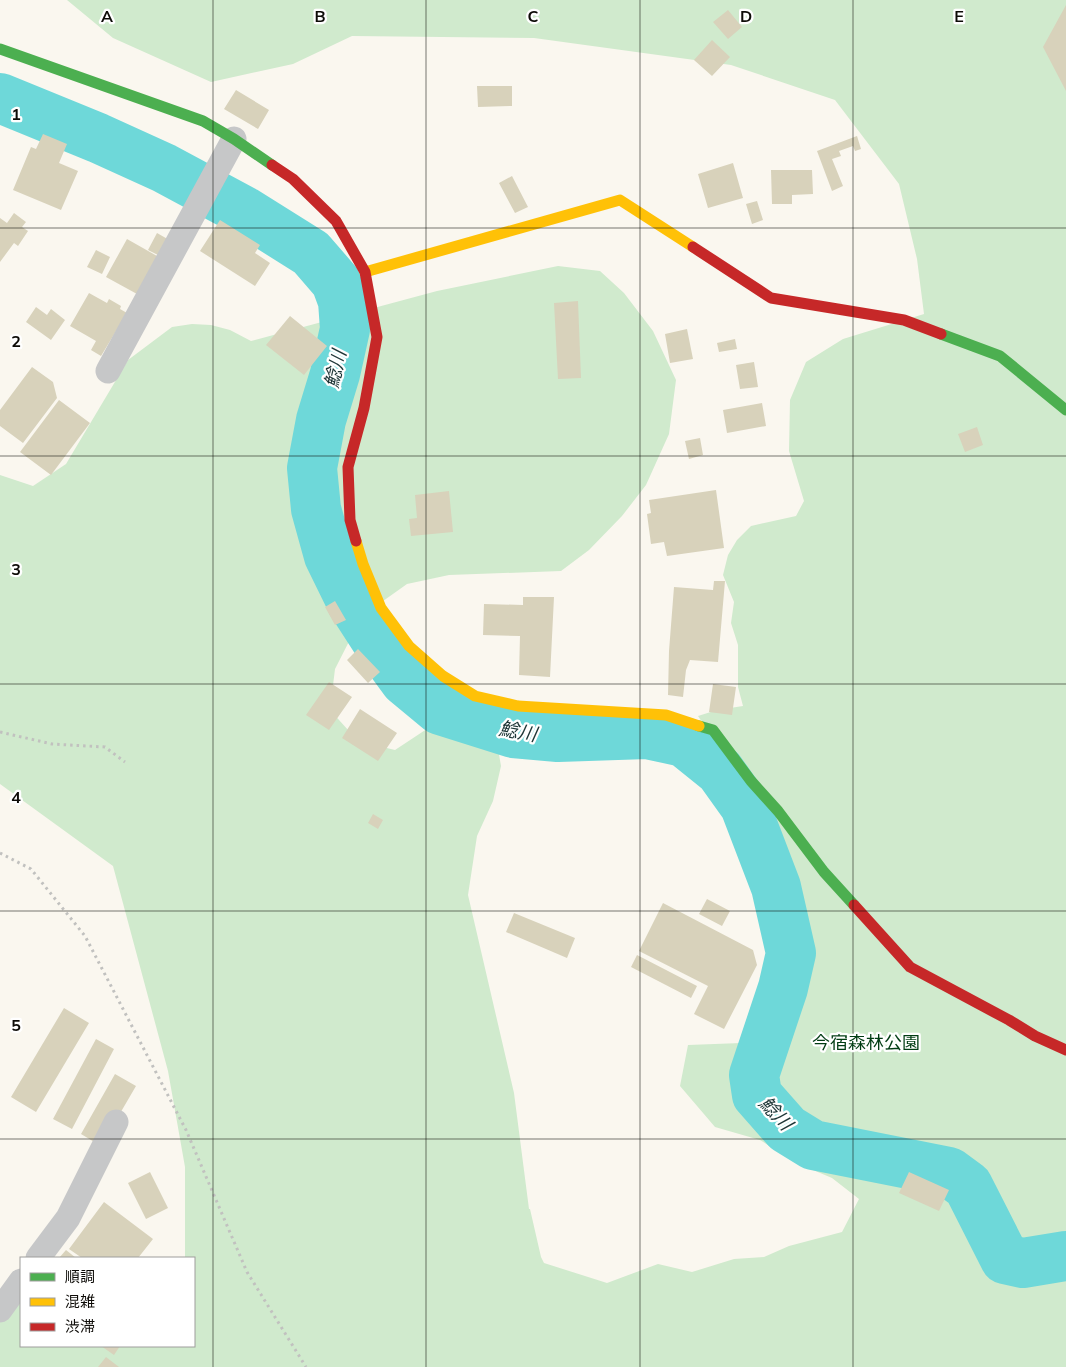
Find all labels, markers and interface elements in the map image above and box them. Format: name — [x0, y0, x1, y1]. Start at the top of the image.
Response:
text: A — [101, 6, 113, 26]
text: B — [314, 6, 326, 26]
text: C — [528, 6, 539, 26]
text: D — [740, 6, 752, 26]
text: E — [954, 6, 964, 26]
text: 1 — [11, 104, 21, 124]
text: 2 — [11, 331, 21, 351]
water label: 鯰川 — [319, 346, 351, 390]
text: 3 — [11, 559, 21, 579]
water label: 鯰川 — [497, 716, 541, 746]
text: 4 — [11, 787, 21, 807]
text: 5 — [11, 1015, 21, 1035]
park label: 今宿森林公園 — [812, 1031, 920, 1054]
water label: 鯰川 — [754, 1091, 799, 1137]
legend — [20, 1257, 195, 1347]
text: 順調 — [65, 1267, 95, 1286]
text: 混雑 — [65, 1292, 95, 1311]
text: 渋滞 — [65, 1317, 95, 1336]

